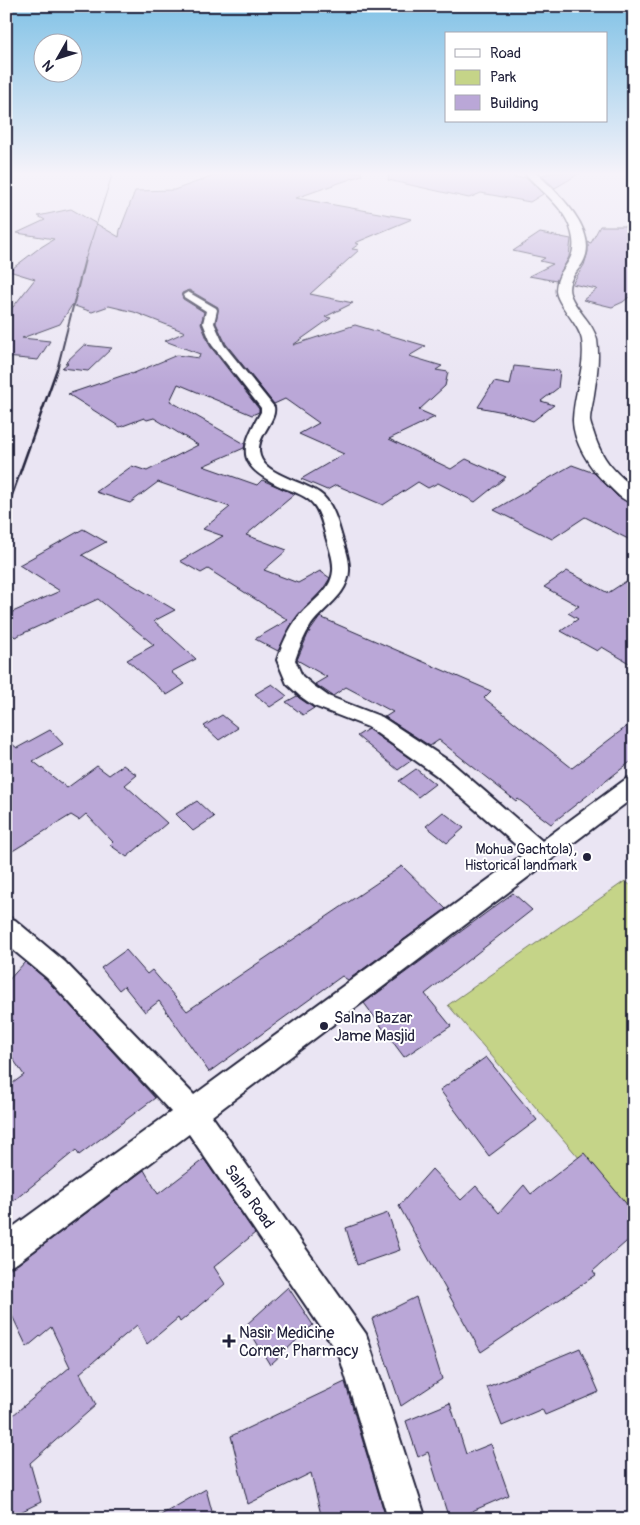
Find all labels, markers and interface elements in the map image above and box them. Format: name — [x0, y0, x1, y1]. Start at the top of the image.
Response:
north arrow — [32, 32, 82, 82]
legend — [445, 32, 608, 122]
text: Road — [490, 44, 521, 63]
text: N — [39, 57, 58, 75]
text: Park — [490, 68, 517, 87]
text: Building — [490, 94, 538, 113]
place label: Mohua Gachtola), Historical landmark — [465, 841, 577, 874]
marker: Mohua Gachtola), Historical landmark — [581, 851, 593, 863]
place label: Salna Bazar Jame Masjid — [334, 1008, 415, 1046]
marker: Salna Bazar Jame Masjid — [318, 1020, 330, 1032]
street label: Salna Road — [220, 1161, 279, 1232]
place label: Nasir Medicine Corner, Pharmacy — [239, 1323, 359, 1361]
marker: Nasir Medicine Corner, Pharmacy — [223, 1335, 235, 1347]

